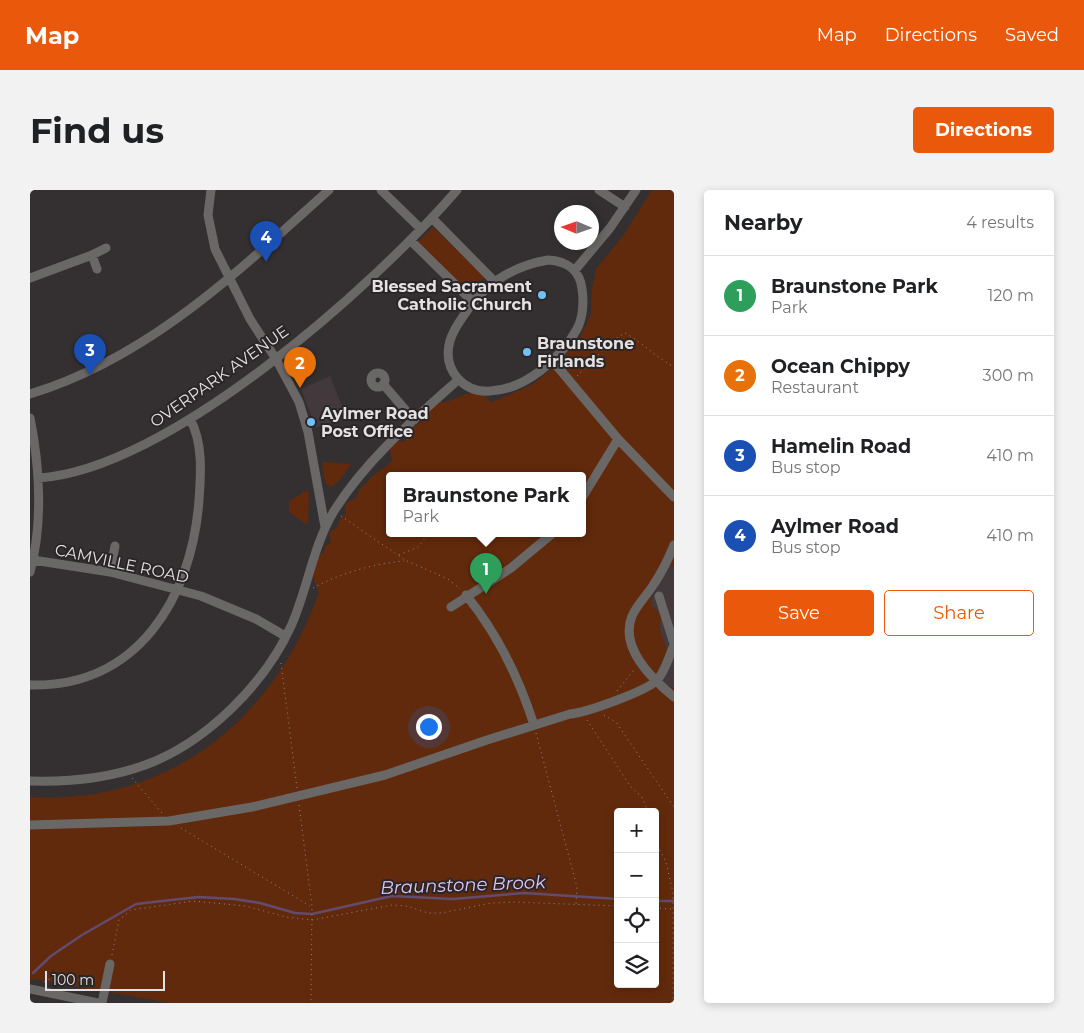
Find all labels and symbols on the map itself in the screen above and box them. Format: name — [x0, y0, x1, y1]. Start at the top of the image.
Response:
north arrow — [554, 205, 599, 250]
pin: 4 — [250, 221, 282, 262]
place label: Blessed Sacrament Catholic Church — [371, 277, 532, 314]
marker: Blessed Sacrament Catholic Church — [536, 289, 548, 301]
street label: OVERPARK AVENUE — [146, 321, 292, 431]
pin: 3 — [74, 334, 106, 375]
place label: Braunstone Firlands — [537, 334, 634, 371]
marker: Braunstone Firlands — [521, 346, 533, 358]
pin: 2 — [284, 347, 316, 388]
place label: Aylmer Road Post Office — [320, 404, 429, 441]
marker: Aylmer Road Post Office — [305, 416, 317, 428]
street label: CAMVILLE ROAD — [53, 540, 191, 587]
pin: 1 — [470, 553, 502, 594]
your location — [416, 714, 442, 740]
water label: Braunstone Brook — [380, 871, 547, 899]
scale bar — [45, 968, 165, 991]

